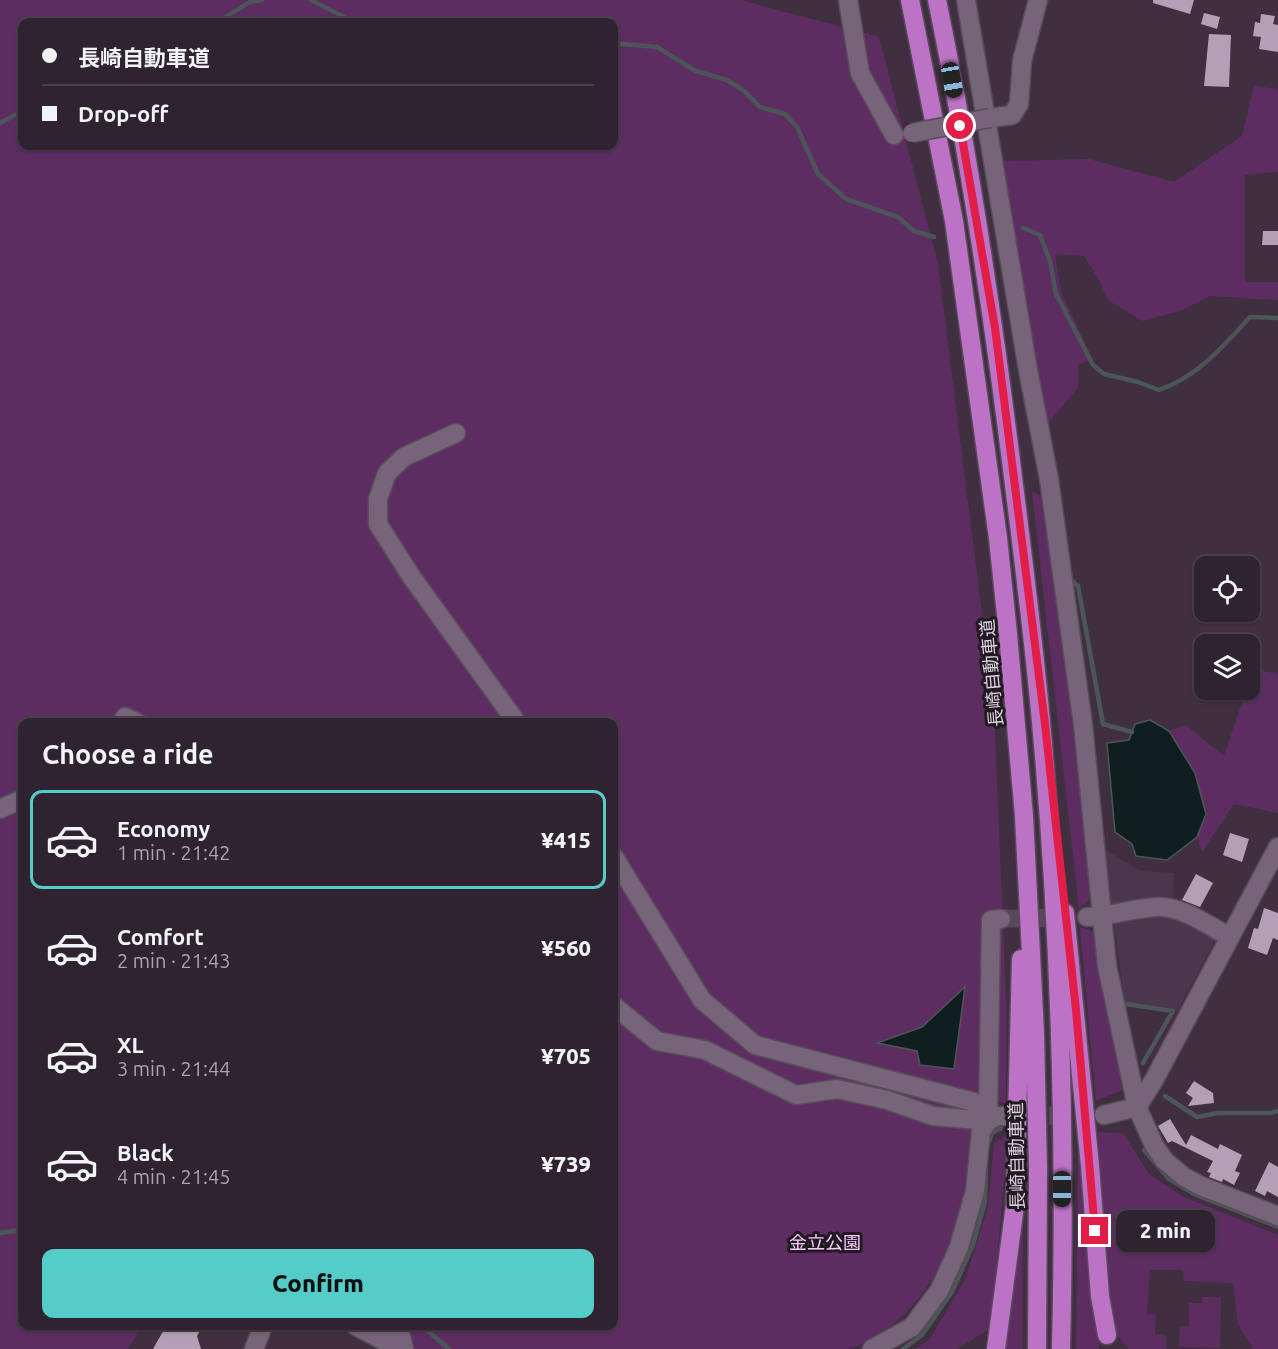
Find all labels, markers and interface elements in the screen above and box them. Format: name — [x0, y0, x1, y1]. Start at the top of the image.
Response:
text: 長崎自動車道 — [78, 45, 210, 70]
car — [940, 61, 964, 99]
text: Drop-off — [78, 101, 168, 126]
route start — [946, 112, 973, 139]
map controls — [1194, 556, 1260, 700]
button: locate — [1194, 556, 1260, 622]
street label: 長崎自動車道 — [976, 618, 1006, 728]
button: layers — [1194, 634, 1260, 700]
text: Choose a ride — [42, 739, 214, 769]
icon: car — [45, 813, 99, 867]
text: Economy — [117, 816, 210, 841]
text: ¥415 — [541, 827, 591, 852]
text: 1 min · 21:42 — [117, 841, 231, 864]
icon: car — [45, 921, 99, 975]
text: Comfort — [117, 924, 204, 949]
text: ¥560 — [541, 935, 591, 960]
text: 2 min · 21:43 — [117, 949, 231, 972]
icon: car — [45, 1029, 99, 1083]
text: XL — [117, 1032, 144, 1057]
text: ¥705 — [541, 1043, 591, 1068]
text: 3 min · 21:44 — [117, 1057, 231, 1080]
street label: 長崎自動車道 — [1005, 1102, 1027, 1210]
icon: car — [45, 1137, 99, 1191]
text: Black — [117, 1140, 174, 1165]
text: ¥739 — [541, 1151, 591, 1176]
text: 4 min · 21:45 — [117, 1165, 231, 1188]
car — [1053, 1171, 1071, 1207]
callout: 2 min — [1116, 1210, 1215, 1252]
route end — [1081, 1217, 1108, 1244]
text: 2 min — [1140, 1219, 1191, 1242]
park label: 金立公園 — [789, 1232, 861, 1252]
button: Confirm — [42, 1249, 594, 1318]

